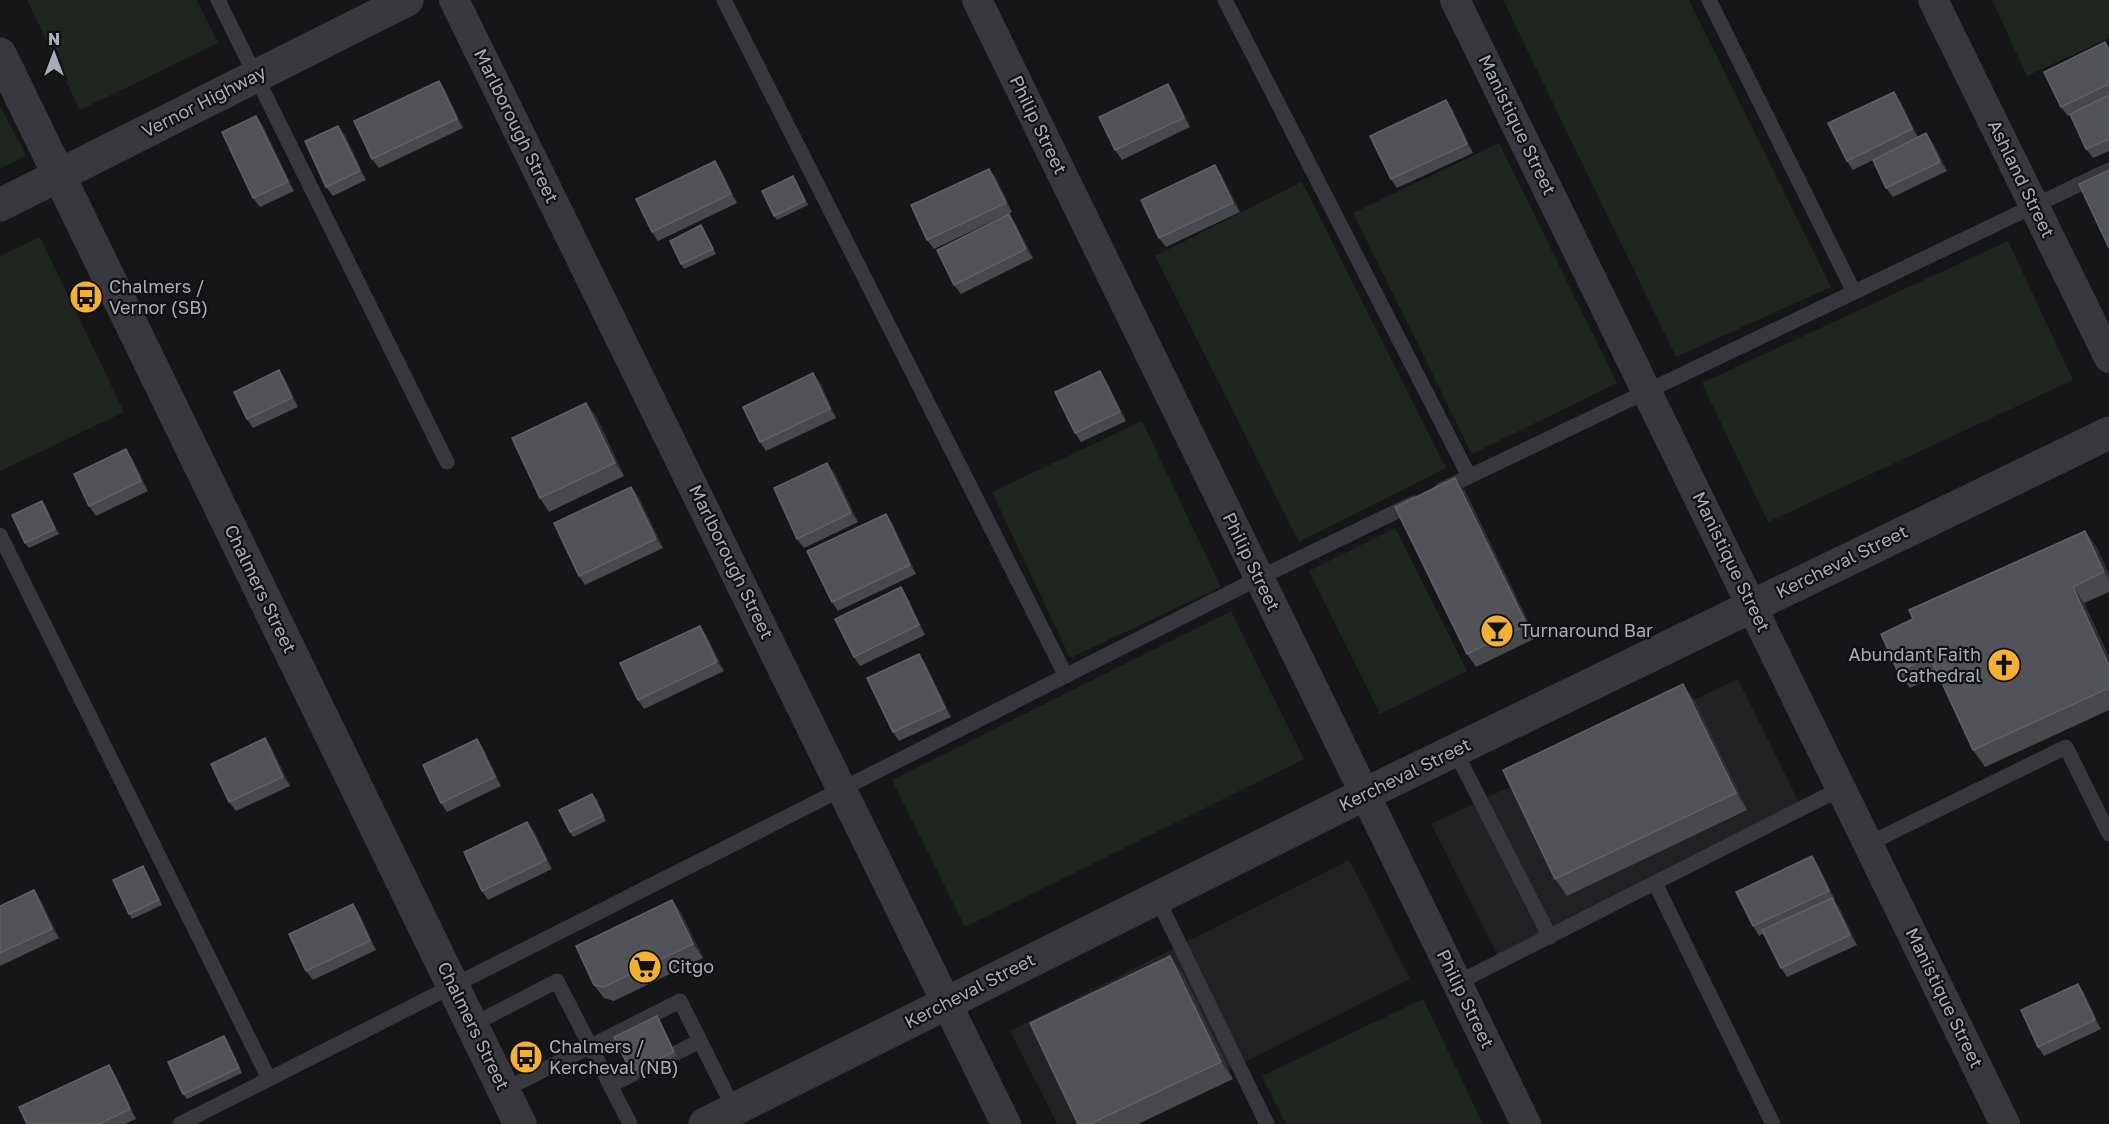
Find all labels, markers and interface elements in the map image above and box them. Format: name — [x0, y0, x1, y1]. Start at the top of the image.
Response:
north arrow — [24, 24, 84, 84]
text: N — [48, 29, 60, 49]
street label: Marlborough Street — [470, 45, 564, 206]
street label: Manistique Street — [1474, 51, 1561, 198]
street label: Vernor Highway — [138, 60, 269, 142]
street label: Philip Street — [1006, 72, 1072, 178]
street label: Ashland Street — [1984, 116, 2060, 241]
place label: Chalmers / Vernor (SB) — [109, 275, 208, 318]
bus stop icon: Chalmers / Vernor (SB) — [68, 279, 104, 315]
street label: Marlborough Street — [685, 481, 779, 642]
street label: Manistique Street — [1688, 488, 1775, 635]
street label: Philip Street — [1219, 509, 1285, 615]
street label: Kercheval Street — [1772, 520, 1911, 602]
street label: Chalmers Street — [220, 521, 301, 656]
bar icon: Turnaround Bar — [1479, 613, 1515, 649]
place label: Turnaround Bar — [1520, 619, 1653, 641]
place label: Abundant Faith Cathedral — [1848, 643, 1981, 686]
church icon: Abundant Faith Cathedral — [1986, 647, 2022, 683]
street label: Kercheval Street — [1335, 733, 1474, 815]
street label: Manistique Street — [1901, 924, 1988, 1071]
street label: Philip Street — [1433, 946, 1499, 1052]
street label: Kercheval Street — [901, 948, 1038, 1032]
supermarket icon: Citgo — [627, 949, 663, 985]
place label: Citgo — [668, 955, 714, 977]
street label: Chalmers Street — [433, 958, 514, 1093]
place label: Chalmers / Kercheval (NB) — [549, 1035, 679, 1078]
bus stop icon: Chalmers / Kercheval (NB) — [508, 1039, 544, 1075]

